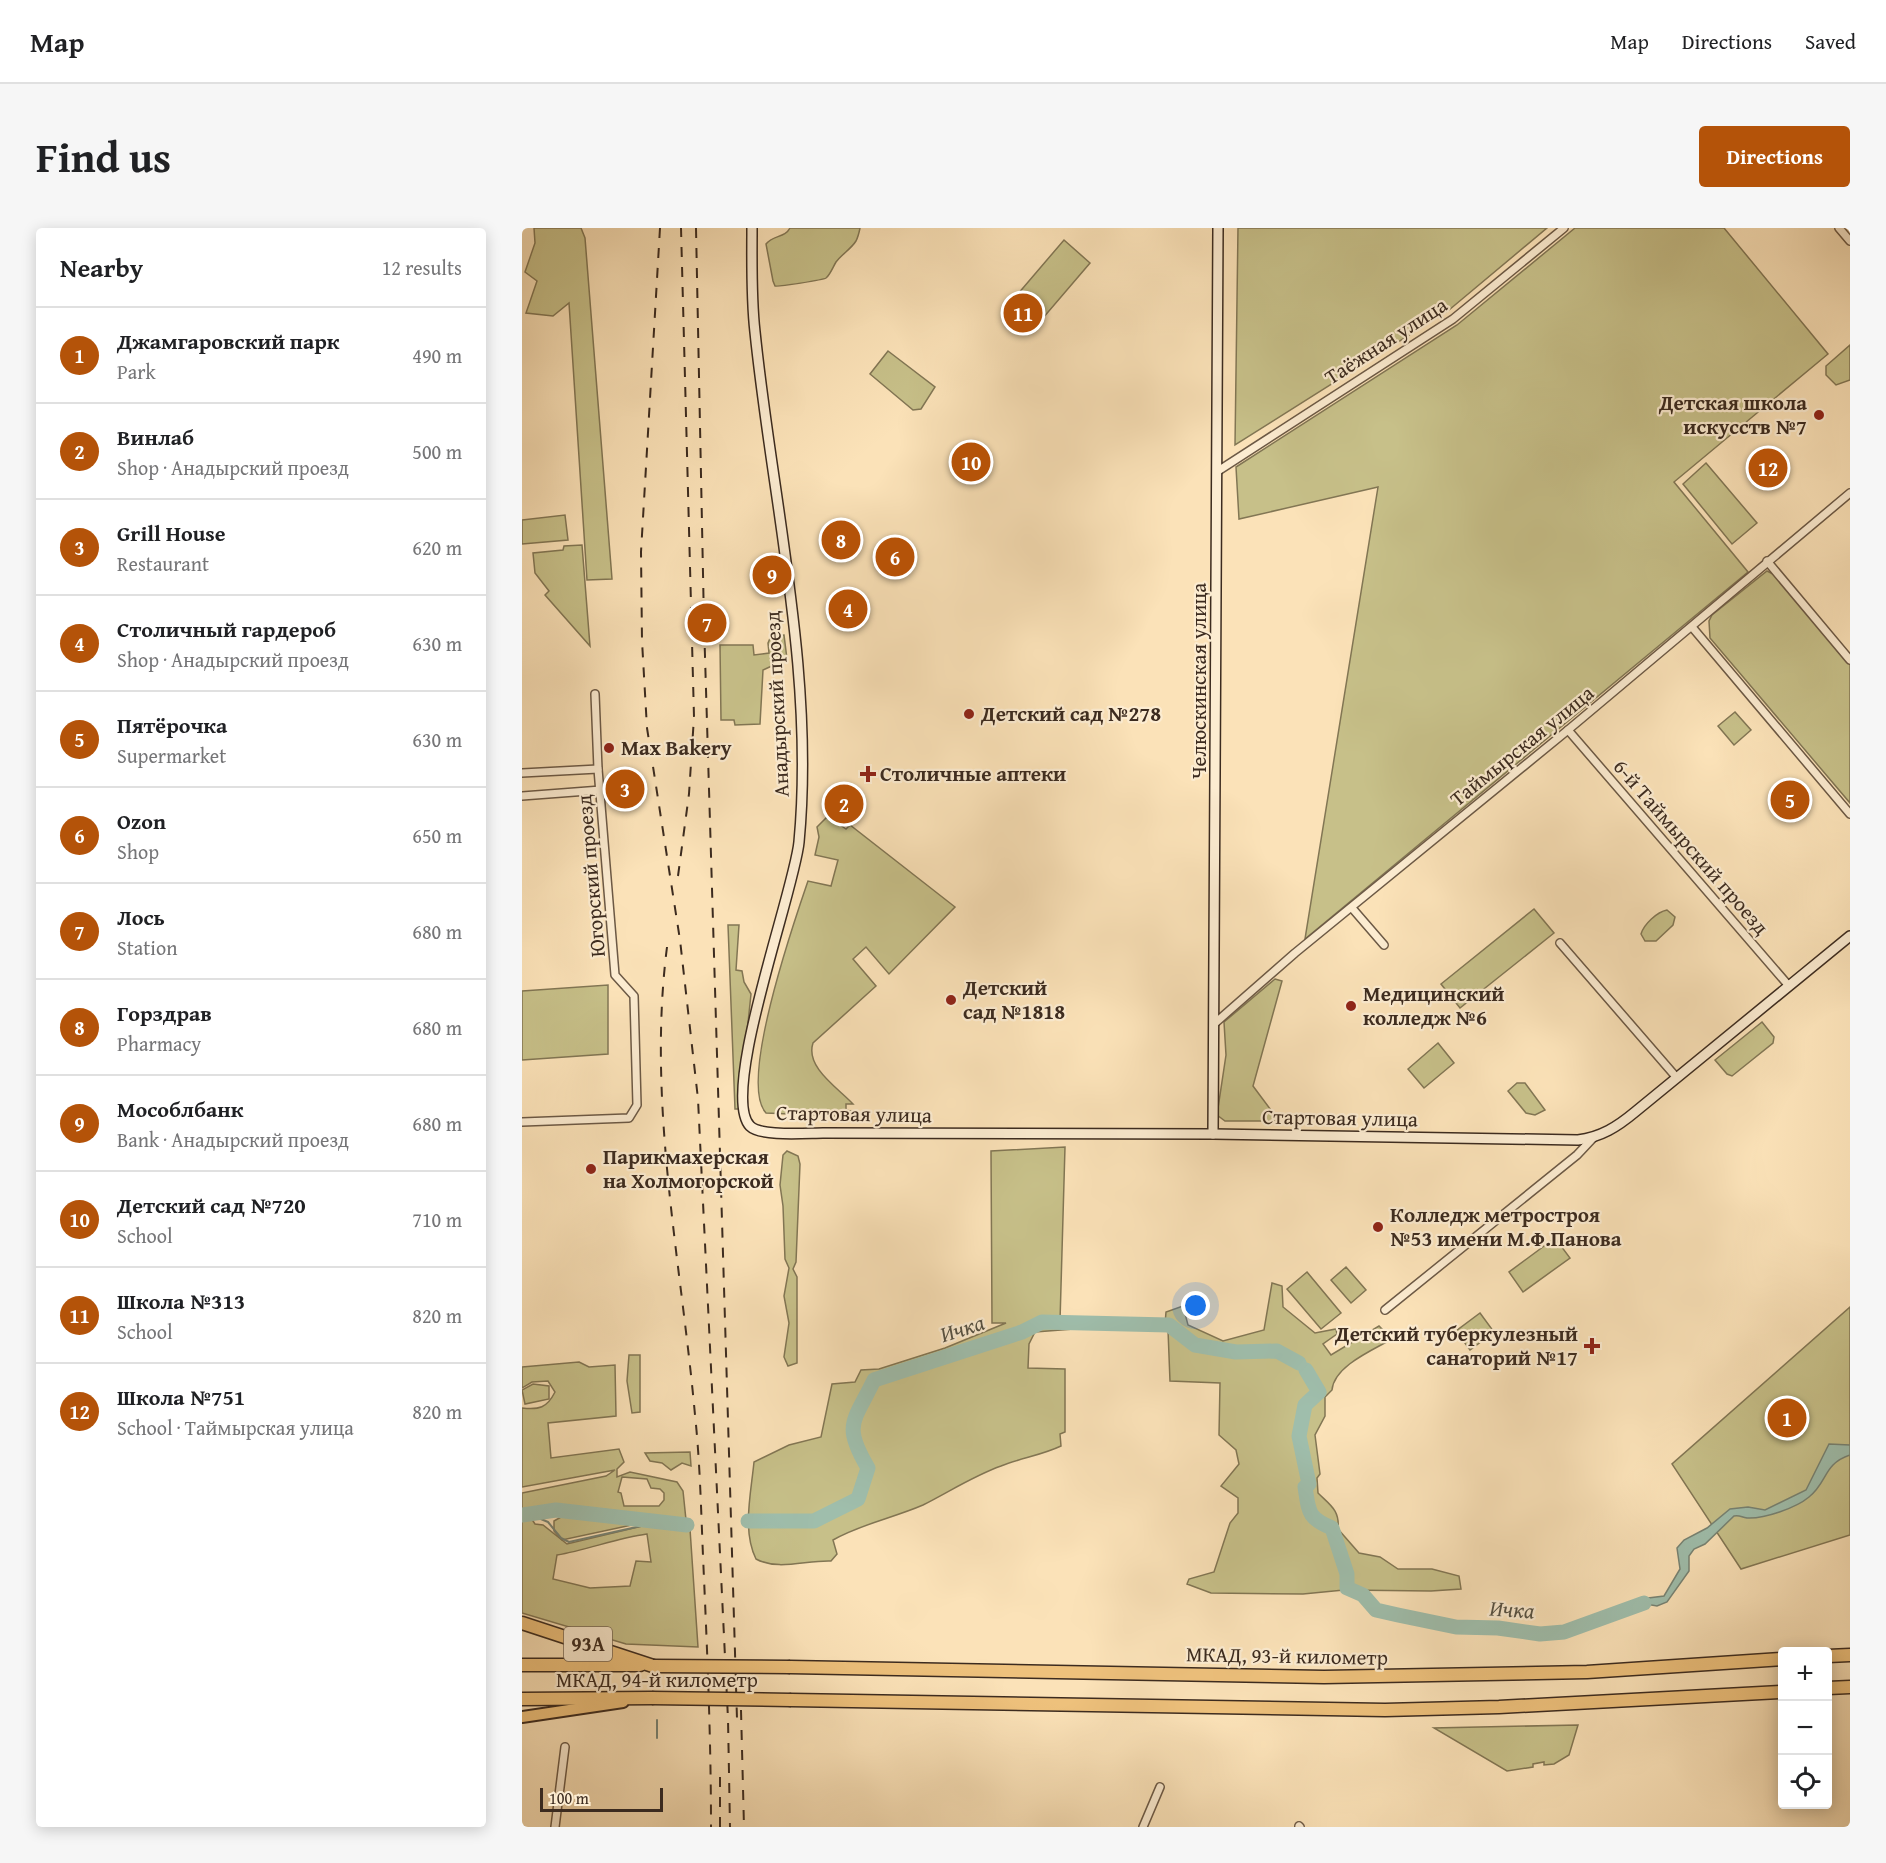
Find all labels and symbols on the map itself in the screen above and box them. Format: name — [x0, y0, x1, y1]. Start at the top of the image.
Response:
street label: Таёжная улица — [1318, 289, 1453, 392]
pin: 11 — [1004, 290, 1042, 335]
place label: Детская школа искусств №7 — [1658, 387, 1807, 442]
marker: Детская школа искусств №7 — [1812, 408, 1826, 422]
pin: 10 — [952, 440, 990, 484]
pin: 12 — [1748, 446, 1788, 490]
pin: 8 — [822, 518, 860, 562]
pin: 6 — [876, 534, 914, 580]
pin: 9 — [752, 552, 792, 598]
street label: Челюскинская улица — [1183, 583, 1214, 779]
pin: 4 — [828, 586, 868, 632]
pin: 7 — [688, 600, 726, 646]
street label: Анадырский проезд — [756, 609, 797, 798]
street label: Таймырская улица — [1443, 678, 1600, 814]
place label: Детский сад №278 — [980, 698, 1161, 729]
marker: Детский сад №278 — [962, 707, 976, 721]
place label: Max Bakery — [621, 732, 732, 763]
marker: Max Bakery — [602, 741, 616, 755]
street label: 6-й Таймырский проезд — [1606, 752, 1777, 942]
place label: Столичные аптеки — [880, 758, 1066, 789]
pin: 3 — [606, 766, 644, 812]
marker: Столичные аптеки — [861, 767, 875, 781]
pin: 5 — [1770, 778, 1810, 822]
pin: 2 — [824, 782, 864, 826]
street label: Югорский проезд — [568, 793, 613, 959]
place label: Детский сад №1818 — [962, 972, 1065, 1027]
place label: Медицинский колледж №6 — [1363, 978, 1505, 1033]
marker: Детский сад №1818 — [944, 993, 958, 1007]
marker: Медицинский колледж №6 — [1344, 999, 1358, 1013]
street label: Стартовая улица — [776, 1097, 932, 1130]
street label: Стартовая улица — [1262, 1101, 1418, 1134]
place label: Парикмахерская на Холмогорской — [603, 1141, 774, 1196]
marker: Парикмахерская на Холмогорской — [584, 1162, 598, 1176]
place label: Колледж метростроя №53 имени М.Ф.Панова — [1390, 1199, 1622, 1254]
marker: Колледж метростроя №53 имени М.Ф.Панова — [1371, 1220, 1385, 1234]
your location — [1181, 1291, 1210, 1320]
water label: Ичка — [936, 1306, 988, 1350]
place label: Детский туберкулезный санаторий №17 — [1334, 1318, 1578, 1373]
marker: Детский туберкулезный санаторий №17 — [1583, 1337, 1601, 1355]
pin: 1 — [1768, 1396, 1806, 1440]
water label: Ичка — [1488, 1591, 1536, 1627]
road number: 93A — [564, 1627, 612, 1661]
street label: МКАД, 93-й километр — [1186, 1638, 1388, 1673]
street label: МКАД, 94-й километр — [556, 1664, 758, 1695]
scale bar — [540, 1785, 663, 1812]

